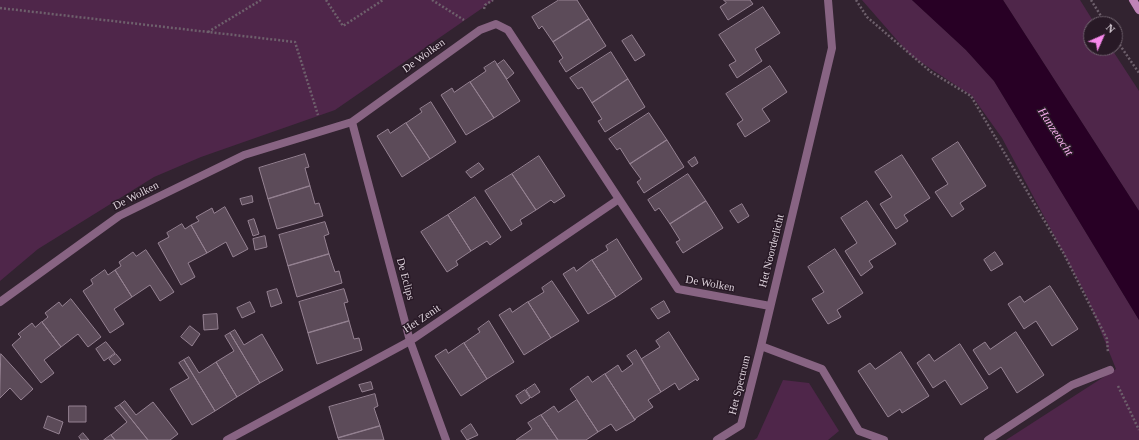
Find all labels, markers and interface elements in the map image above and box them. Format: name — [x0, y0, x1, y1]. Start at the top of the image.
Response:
north arrow — [1083, 16, 1123, 56]
text: N — [1104, 21, 1118, 35]
street label: De Wolken — [400, 36, 448, 76]
water label: Hanzetocht — [1034, 105, 1076, 159]
street label: De Wolken — [111, 179, 161, 213]
street label: Het Noorderlicht — [757, 213, 787, 289]
street label: De Eclips — [393, 256, 417, 302]
street label: De Wolken — [684, 273, 736, 295]
street label: Het Zenit — [401, 302, 443, 336]
street label: Het Spectrum — [726, 354, 754, 416]

